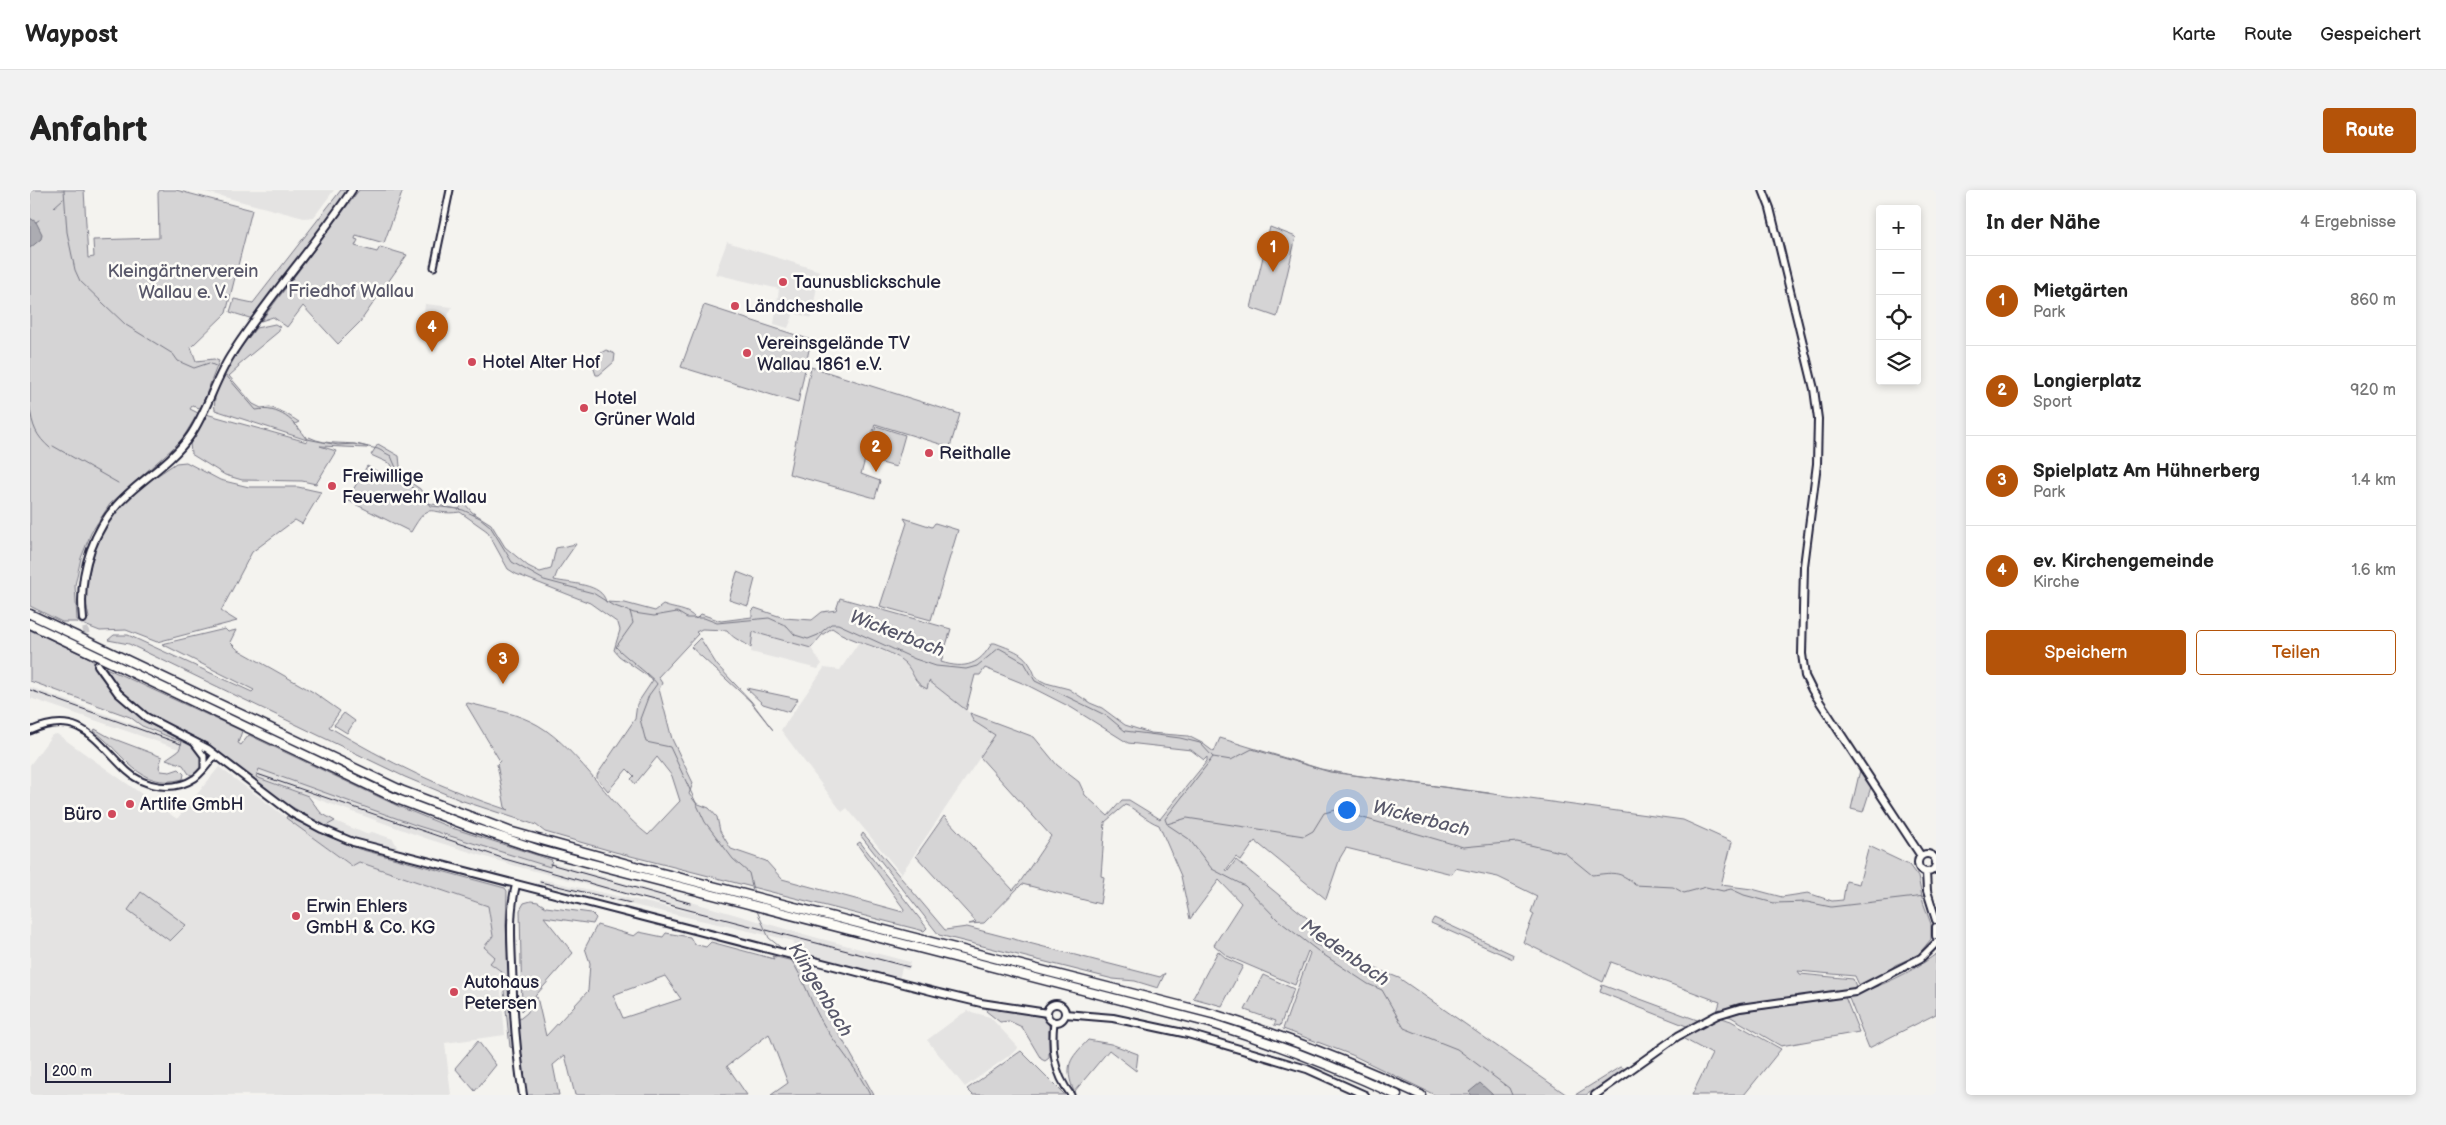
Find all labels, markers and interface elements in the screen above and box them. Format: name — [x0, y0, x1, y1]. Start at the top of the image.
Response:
text: Waypost — [25, 20, 118, 49]
text: Karte — [2172, 24, 2216, 45]
text: Route — [2244, 24, 2292, 45]
text: Gespeichert — [2320, 24, 2421, 45]
button: Route — [2323, 108, 2416, 153]
text: Anfahrt — [30, 109, 148, 152]
map controls — [1876, 205, 1921, 385]
button: + — [1876, 205, 1921, 250]
text: In der Nähe — [1986, 210, 2100, 235]
text: 4 Ergebnisse — [2300, 213, 2396, 232]
pin: 1 — [1257, 231, 1289, 272]
button: − — [1876, 250, 1921, 295]
park label: Kleingärtnerverein Wallau e. V. — [108, 261, 258, 303]
place label: Taunusblickschule — [793, 272, 941, 293]
marker: Taunusblickschule — [777, 276, 789, 288]
text: Mietgärten — [2033, 280, 2128, 303]
park label: Friedhof Wallau — [288, 281, 414, 302]
text: 1 — [1999, 291, 2005, 310]
text: 860 m — [2350, 291, 2396, 310]
button: locate — [1876, 295, 1921, 340]
place label: Ländcheshalle — [745, 296, 864, 317]
marker: Ländcheshalle — [729, 300, 741, 312]
text: Park — [2033, 303, 2065, 322]
pin: 4 — [416, 311, 448, 352]
place label: Vereinsgelände TV Wallau 1861 e.V. — [757, 333, 910, 375]
button: layers — [1876, 340, 1921, 385]
marker: Vereinsgelände TV Wallau 1861 e.V. — [741, 347, 753, 359]
place label: Hotel Alter Hof — [482, 352, 601, 373]
marker: Hotel Alter Hof — [466, 356, 478, 368]
text: Longierplatz — [2033, 370, 2141, 393]
text: 2 — [1997, 381, 2007, 400]
text: 920 m — [2350, 381, 2396, 400]
place label: Hotel Grüner Wald — [594, 388, 695, 430]
text: Sport — [2033, 393, 2072, 412]
marker: Hotel Grüner Wald — [578, 402, 590, 414]
pin: 2 — [860, 431, 892, 472]
place label: Reithalle — [939, 443, 1011, 464]
marker: Reithalle — [923, 447, 935, 459]
text: Spielplatz Am Hühnerberg — [2033, 460, 2260, 483]
place label: Freiwillige Feuerwehr Wallau — [342, 466, 487, 508]
text: 3 — [1997, 471, 2007, 490]
text: 1.4 km — [2352, 471, 2396, 490]
marker: Freiwillige Feuerwehr Wallau — [326, 480, 338, 492]
text: Park — [2033, 483, 2065, 502]
text: ev. Kirchengemeinde — [2033, 550, 2214, 573]
text: 4 — [1997, 561, 2007, 580]
text: 1.6 km — [2352, 561, 2396, 580]
text: Kirche — [2033, 573, 2079, 592]
water label: Wickerbach — [846, 605, 948, 663]
button: Speichern — [1986, 630, 2186, 675]
button: Teilen — [2196, 630, 2396, 675]
pin: 3 — [487, 643, 519, 684]
place label: Artlife GmbH — [140, 794, 244, 815]
water label: Wickerbach — [1370, 796, 1472, 842]
your location — [1334, 797, 1360, 823]
marker: Artlife GmbH — [124, 798, 136, 810]
place label: Büro — [63, 804, 102, 825]
marker: Büro — [106, 808, 118, 820]
place label: Erwin Ehlers GmbH & Co. KG — [306, 896, 435, 938]
marker: Erwin Ehlers GmbH & Co. KG — [290, 910, 302, 922]
water label: Medenbach — [1297, 914, 1393, 992]
water label: Klingenbach — [783, 939, 857, 1041]
place label: Autohaus Petersen — [464, 972, 539, 1014]
marker: Autohaus Petersen — [448, 986, 460, 998]
scale bar — [45, 1060, 171, 1083]
text: 200 m — [52, 1063, 92, 1080]

